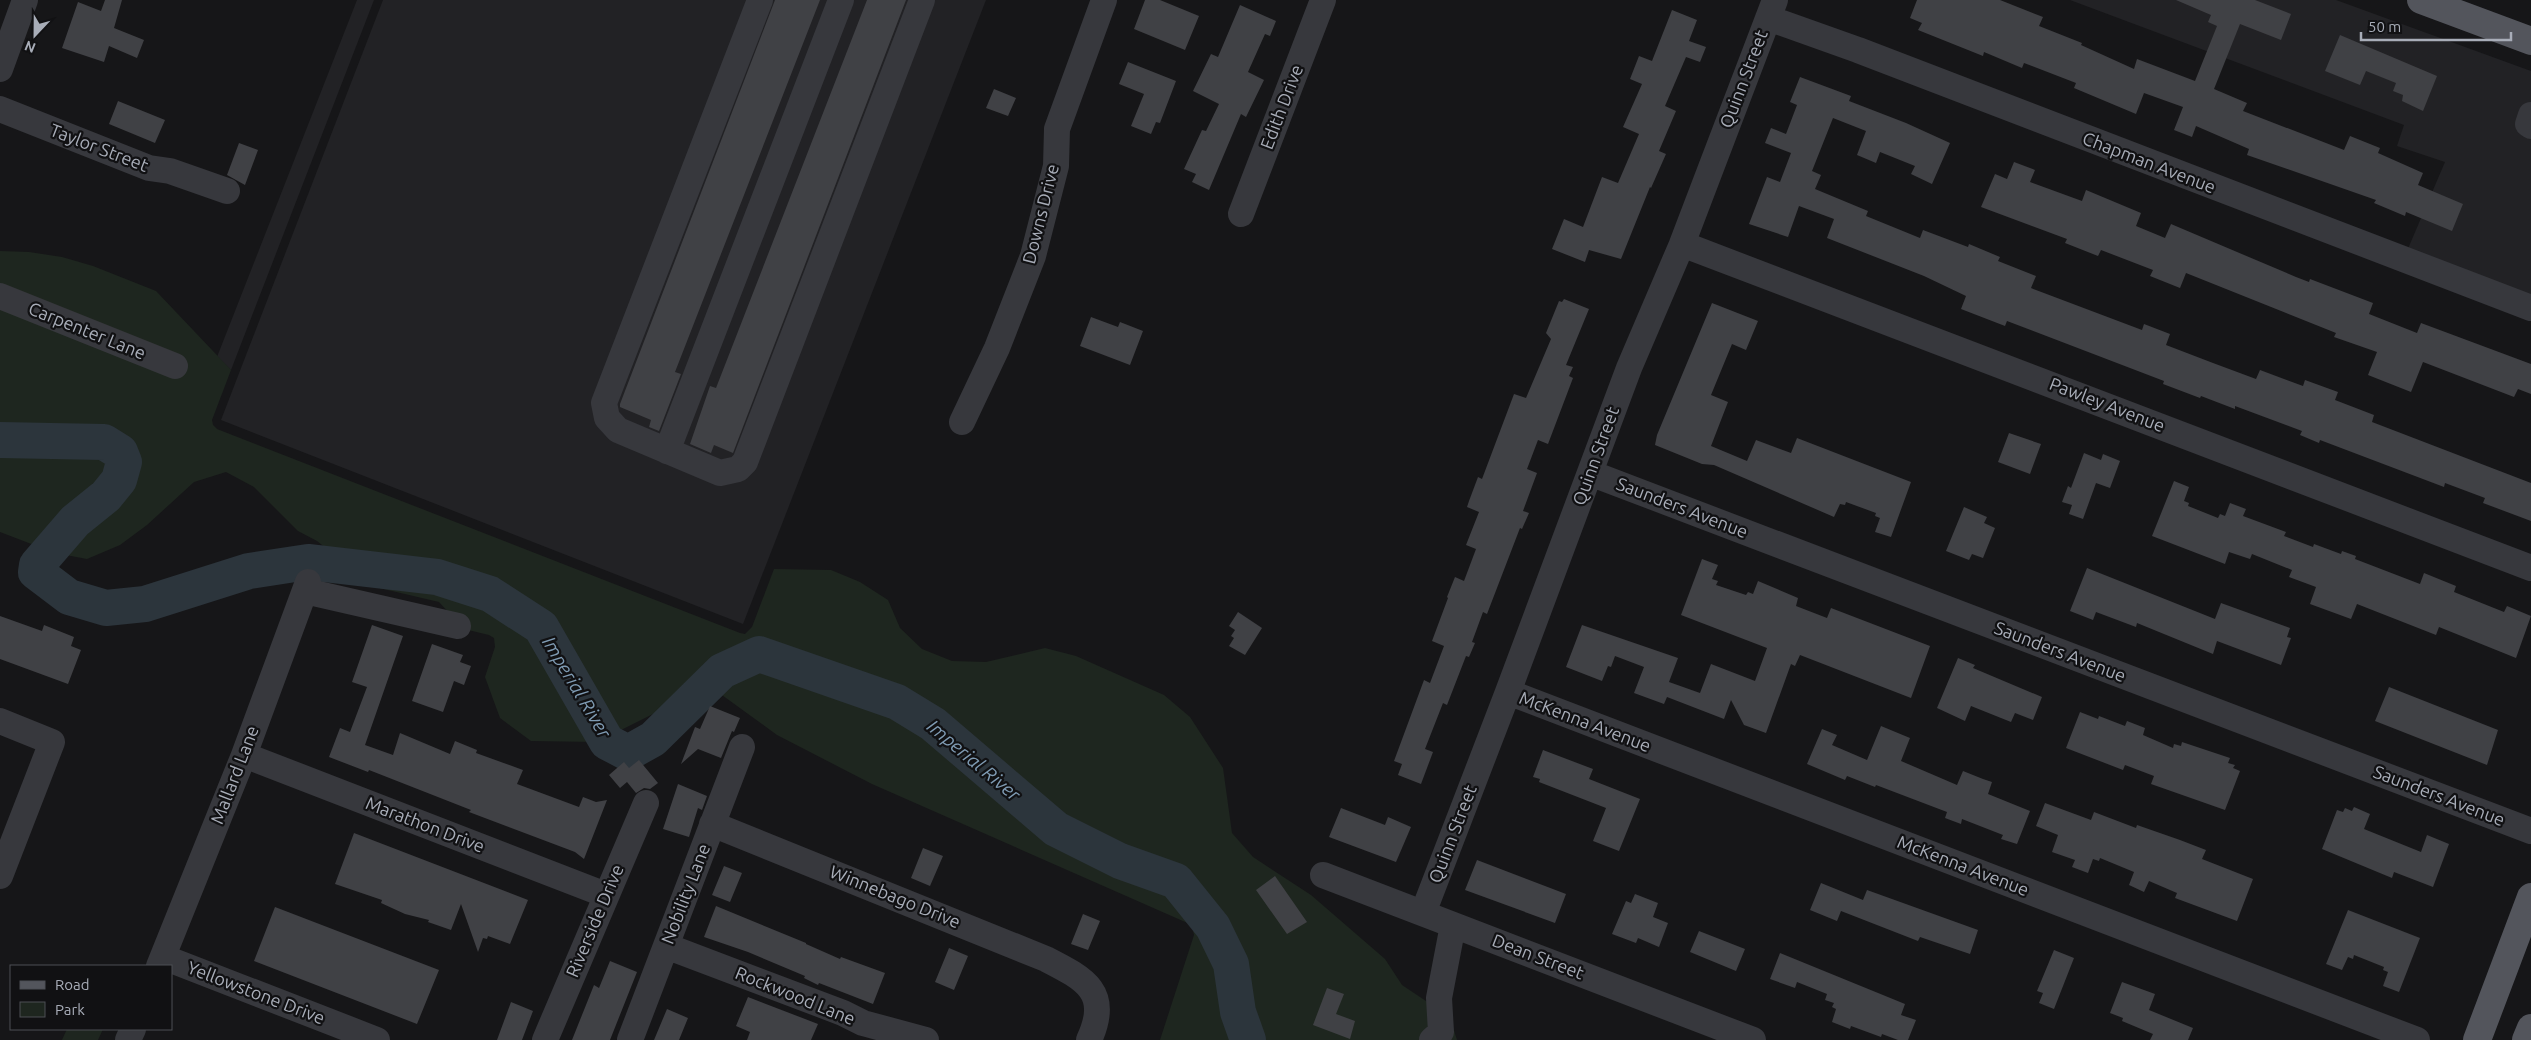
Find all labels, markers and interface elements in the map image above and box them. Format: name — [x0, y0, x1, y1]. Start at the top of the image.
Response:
north arrow — [10, 10, 60, 60]
scale bar — [2361, 10, 2511, 42]
text: 50 m — [2368, 18, 2401, 35]
street label: Quinn Street — [1715, 27, 1772, 131]
text: N — [22, 38, 38, 56]
street label: Edith Drive — [1256, 62, 1306, 152]
street label: Taylor Street — [47, 119, 151, 175]
street label: Chapman Avenue — [2080, 127, 2219, 197]
street label: Downs Drive — [1018, 162, 1062, 266]
street label: Carpenter Lane — [26, 297, 149, 363]
street label: Pawley Avenue — [2047, 373, 2168, 435]
street label: Quinn Street — [1568, 404, 1623, 508]
street label: Saunders Avenue — [1614, 473, 1751, 541]
street label: Saunders Avenue — [1992, 617, 2129, 685]
water label: Imperial River — [538, 632, 616, 742]
street label: McKenna Avenue — [1517, 687, 1654, 755]
water label: Imperial River — [923, 715, 1026, 806]
street label: Mallard Lane — [206, 723, 262, 827]
street label: Saunders Avenue — [2371, 761, 2508, 829]
street label: Quinn Street — [1424, 782, 1481, 886]
street label: Marathon Drive — [363, 792, 488, 856]
street label: McKenna Avenue — [1895, 831, 2032, 899]
street label: Nobility Lane — [657, 841, 713, 947]
street label: Riverside Drive — [561, 861, 627, 980]
street label: Winnebago Drive — [827, 861, 964, 931]
street label: Dean Street — [1490, 929, 1587, 983]
street label: Yellowstone Drive — [185, 957, 328, 1028]
street label: Rockwood Lane — [733, 962, 858, 1028]
legend — [10, 965, 172, 1030]
text: Road — [55, 976, 90, 993]
text: Park — [55, 1001, 85, 1018]

